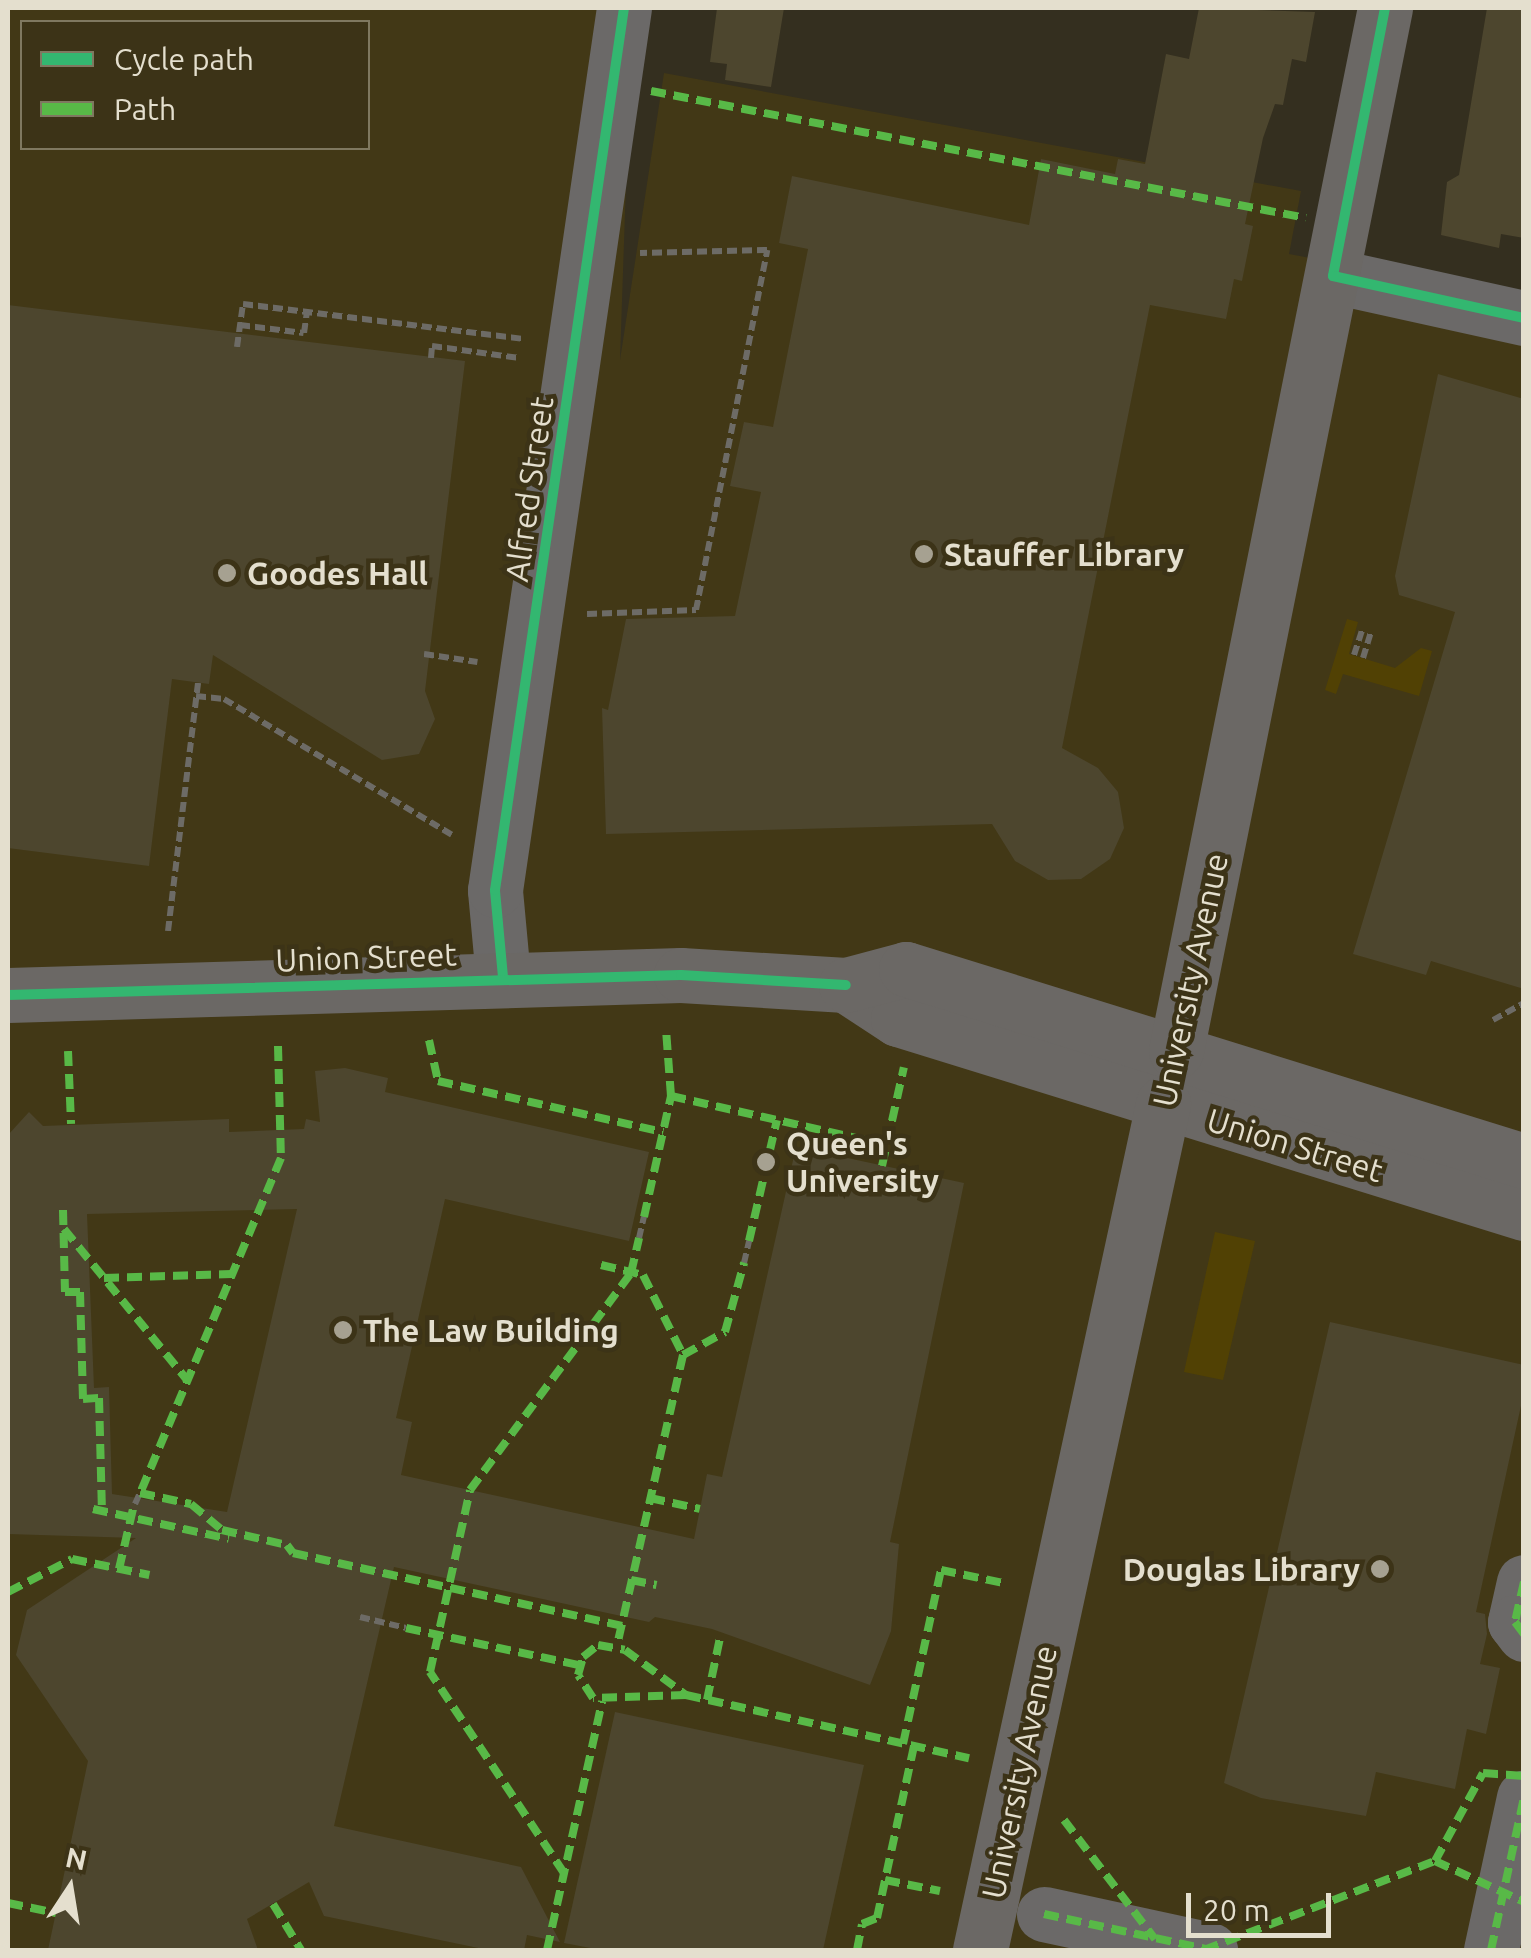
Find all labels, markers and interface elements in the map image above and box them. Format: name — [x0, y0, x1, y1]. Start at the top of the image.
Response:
legend — [20, 20, 370, 150]
text: Cycle path — [114, 42, 254, 76]
text: Path — [114, 92, 176, 126]
street label: Alfred Street — [497, 394, 561, 584]
place label: Stauffer Library — [944, 535, 1184, 573]
marker: Stauffer Library — [913, 543, 935, 565]
place label: Goodes Hall — [247, 554, 428, 592]
marker: Goodes Hall — [216, 562, 238, 584]
street label: University Avenue — [1144, 850, 1236, 1110]
street label: Union Street — [275, 935, 457, 979]
street label: Union Street — [1203, 1100, 1387, 1190]
place label: Queen's University — [786, 1125, 939, 1200]
marker: Queen's University — [755, 1151, 777, 1173]
place label: The Law Building — [363, 1311, 619, 1349]
marker: The Law Building — [332, 1319, 354, 1341]
place label: Douglas Library — [1123, 1550, 1360, 1588]
marker: Douglas Library — [1369, 1558, 1391, 1580]
street label: University Avenue — [973, 1642, 1065, 1902]
north arrow — [20, 1838, 120, 1938]
text: N — [63, 1841, 90, 1875]
scale bar — [1191, 1873, 1336, 1935]
text: 20 m — [1203, 1893, 1270, 1927]

